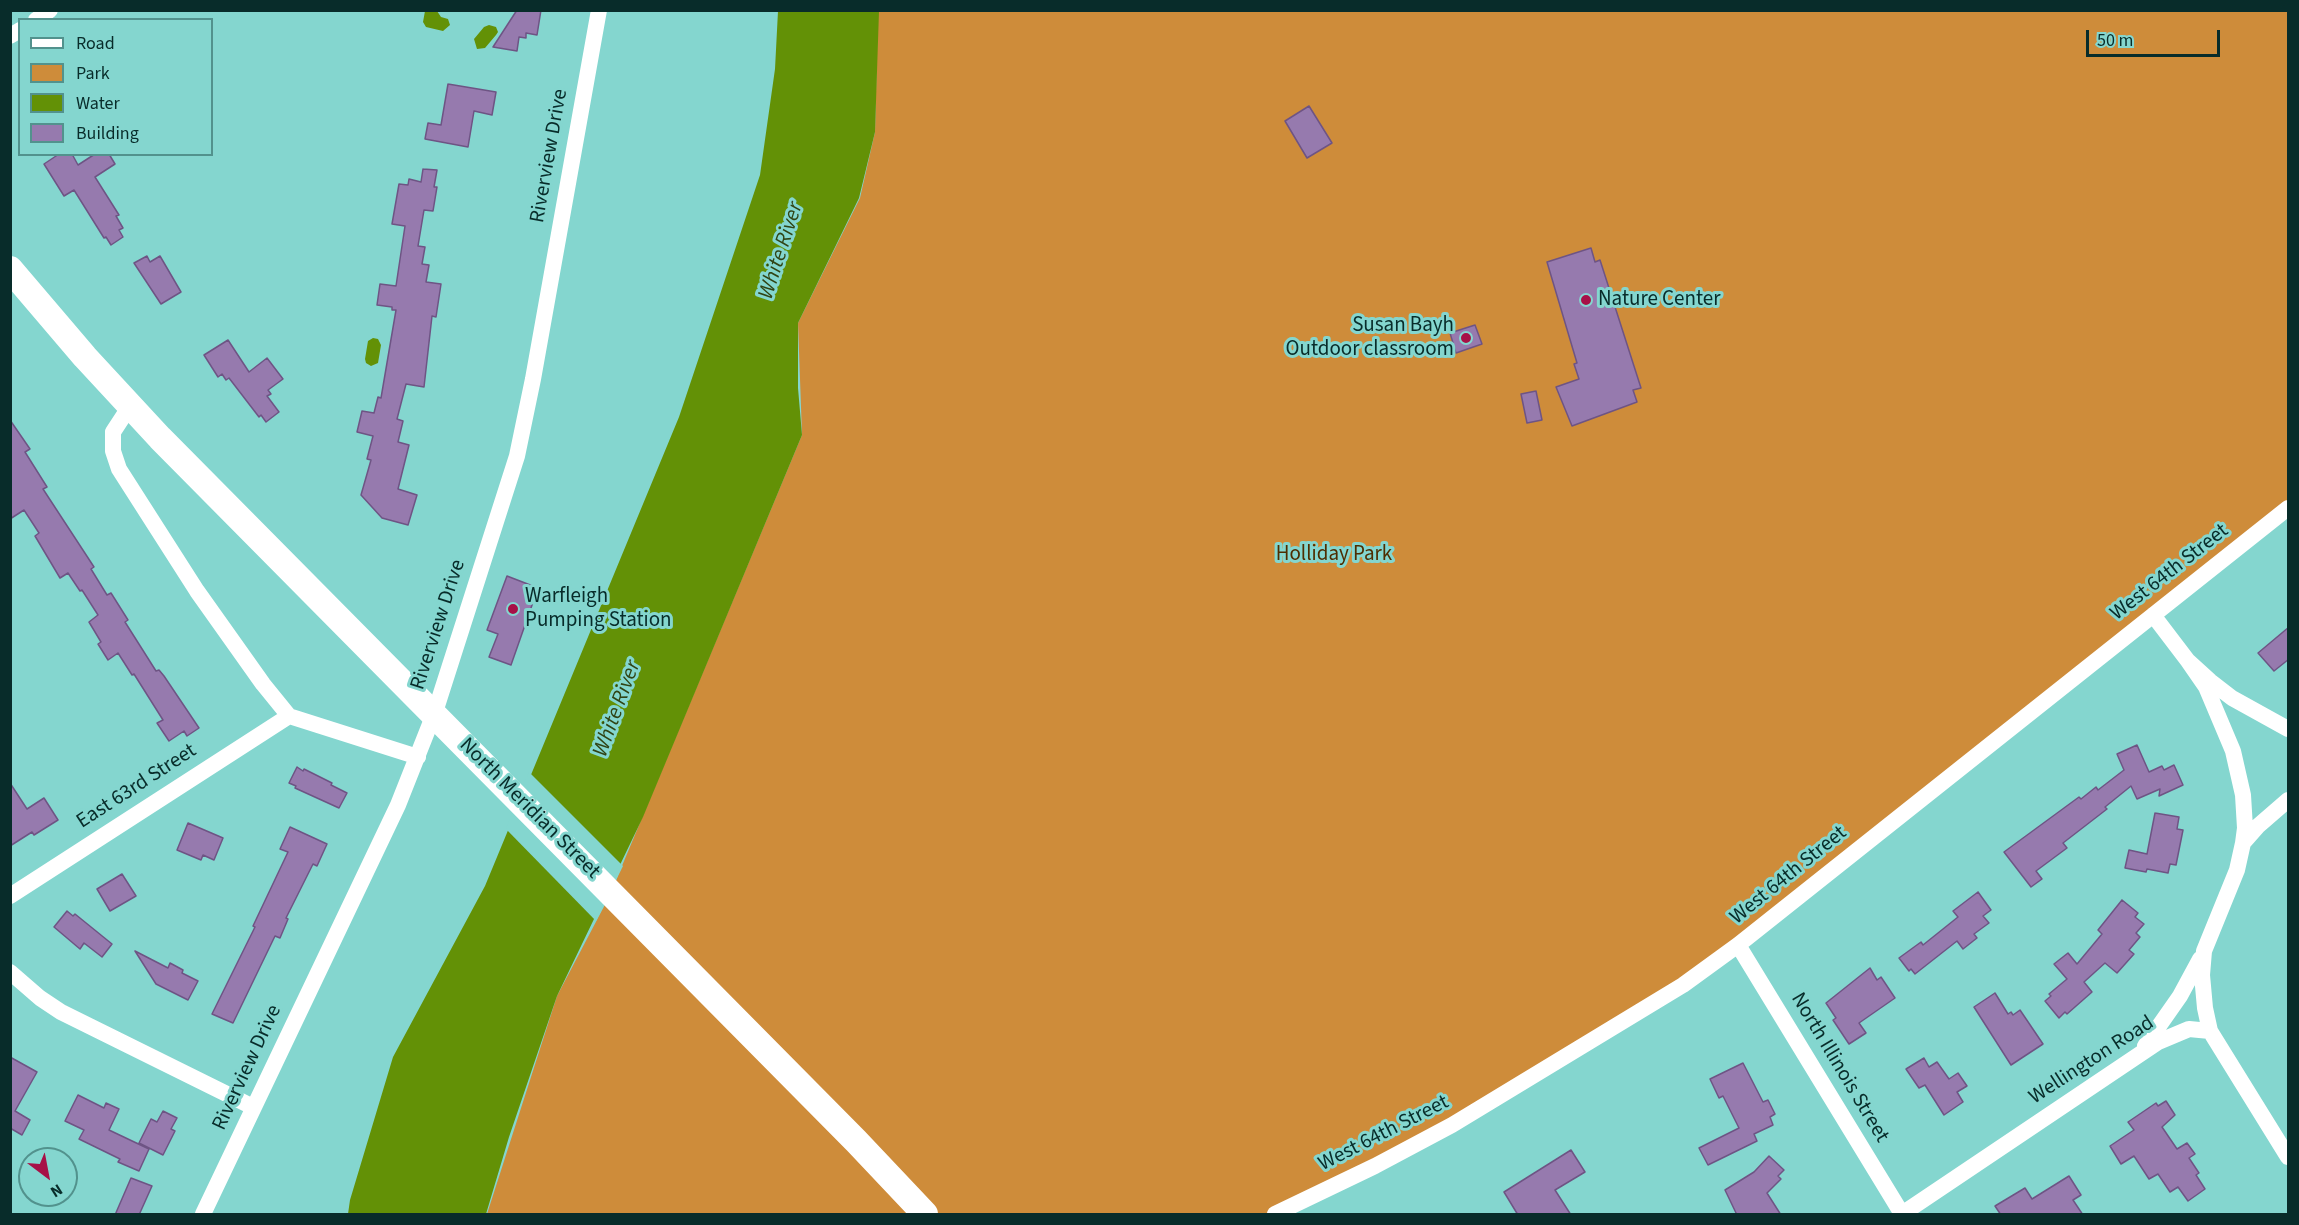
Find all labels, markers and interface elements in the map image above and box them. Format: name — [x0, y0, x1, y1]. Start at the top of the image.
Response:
legend — [18, 18, 213, 156]
scale bar — [2089, 18, 2222, 56]
text: 50 m — [2097, 28, 2133, 53]
text: Road — [76, 31, 115, 56]
text: Park — [76, 61, 110, 86]
street label: Riverview Drive — [526, 87, 574, 225]
text: Water — [76, 91, 120, 116]
text: Building — [76, 121, 139, 146]
water label: White River — [754, 199, 810, 303]
place label: Nature Center — [1598, 287, 1721, 313]
marker: Nature Center — [1579, 293, 1593, 307]
place label: Susan Bayh Outdoor classroom — [1286, 313, 1454, 363]
marker: Susan Bayh Outdoor classroom — [1459, 331, 1473, 345]
street label: West 64th Street — [2106, 519, 2234, 627]
park label: Holliday Park — [1276, 542, 1392, 568]
street label: Riverview Drive — [406, 557, 472, 693]
place label: Warfleigh Pumping Station — [525, 584, 672, 634]
marker: Warfleigh Pumping Station — [506, 602, 520, 616]
water label: White River — [588, 657, 648, 761]
street label: North Meridian Street — [453, 733, 605, 885]
street label: East 63rd Street — [72, 739, 202, 835]
street label: West 64th Street — [1726, 821, 1852, 931]
street label: North Illinois Street — [1784, 989, 1894, 1147]
street label: Riverview Drive — [208, 1001, 288, 1135]
street label: Wellington Road — [2025, 1011, 2159, 1111]
street label: West 64th Street — [1315, 1090, 1453, 1178]
north arrow — [18, 1147, 78, 1207]
text: N — [46, 1178, 67, 1203]

